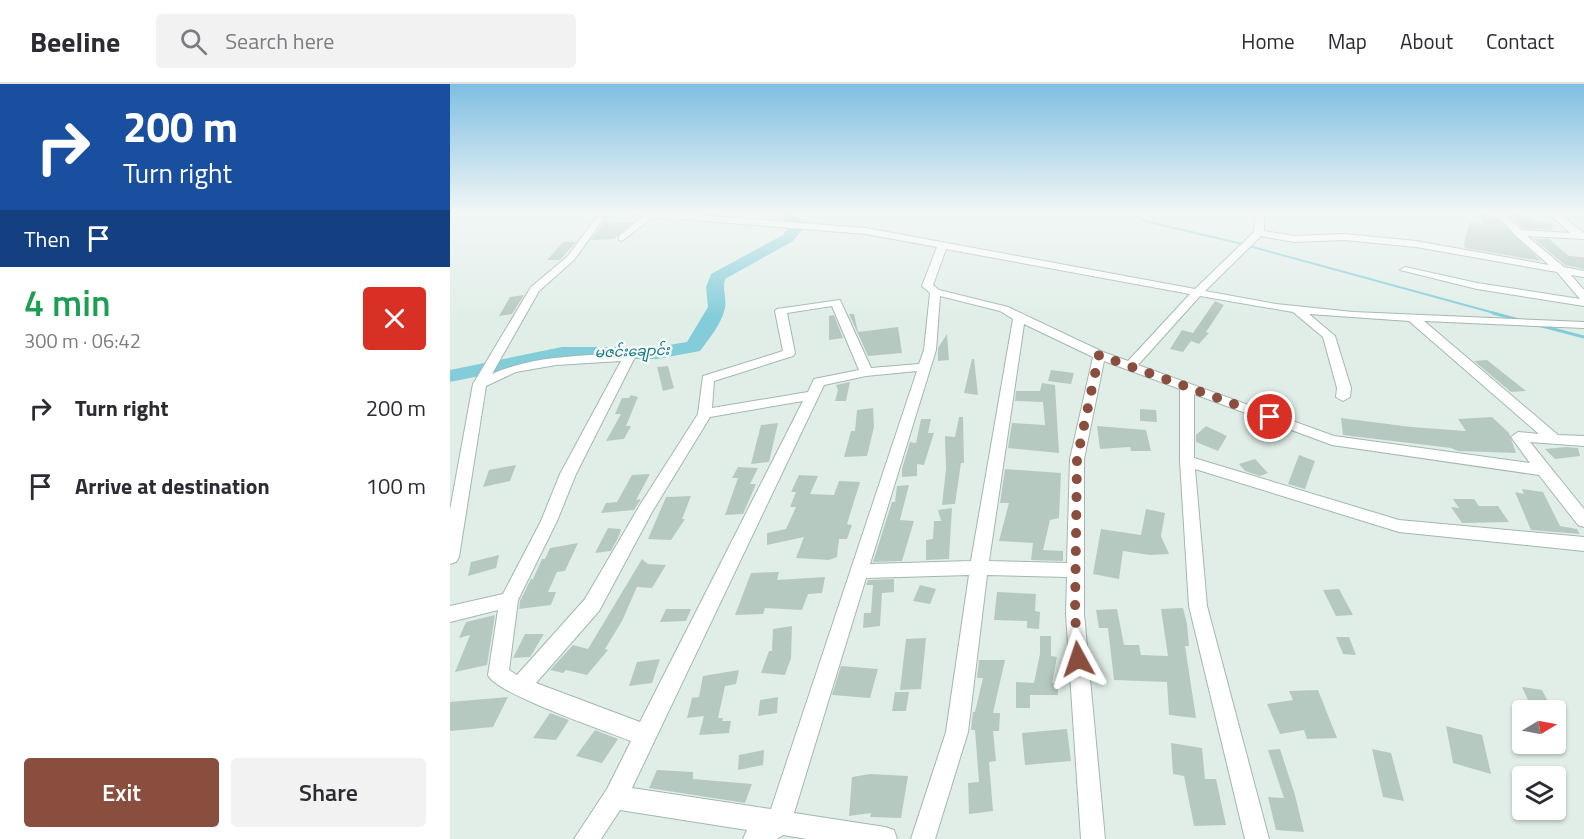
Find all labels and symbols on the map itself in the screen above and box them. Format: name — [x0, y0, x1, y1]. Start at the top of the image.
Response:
water label: မဇင်းချောင်း — [594, 339, 671, 364]
pin — [1244, 391, 1295, 442]
position arrow — [1046, 627, 1110, 691]
north arrow — [1512, 700, 1566, 754]

